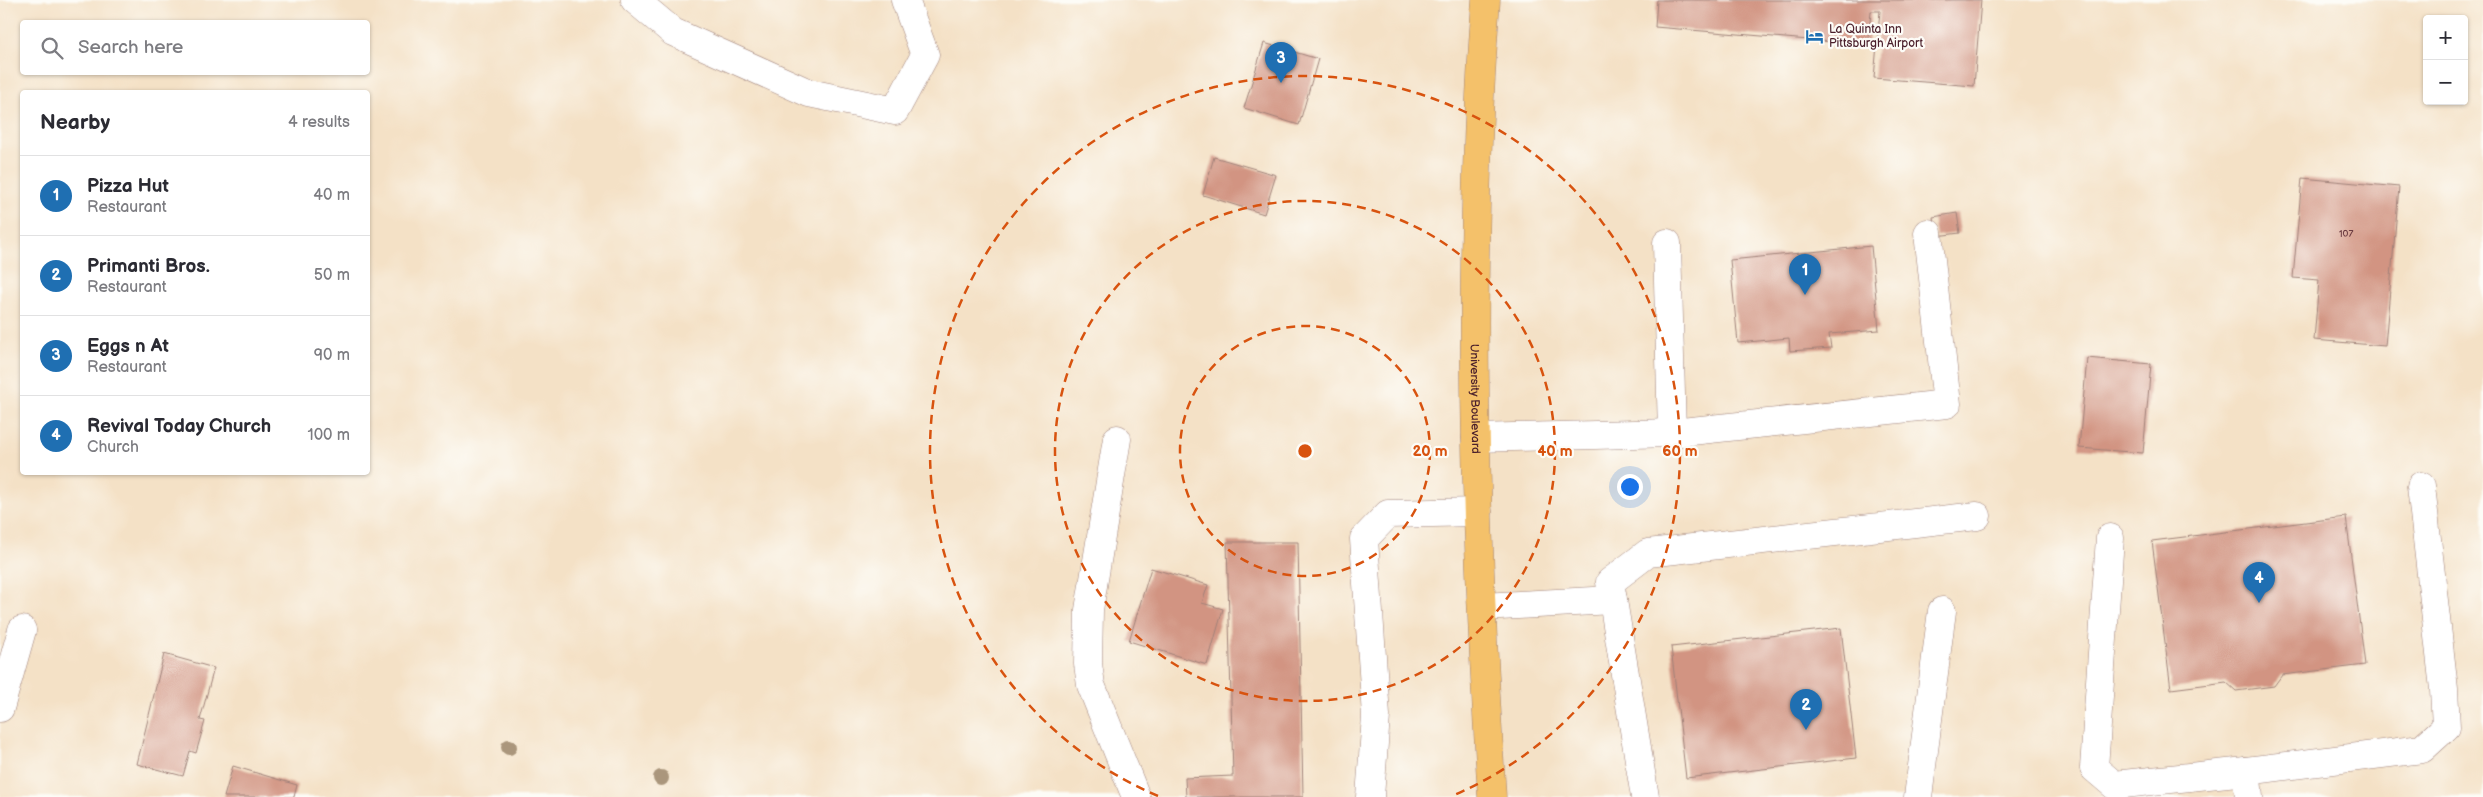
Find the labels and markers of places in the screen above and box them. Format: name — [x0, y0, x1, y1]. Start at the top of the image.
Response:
place label: La Quinta Inn Pittsburgh Airport — [1829, 22, 1923, 51]
hotel icon: La Quinta Inn Pittsburgh Airport — [1805, 26, 1825, 46]
pin: 3 — [1265, 42, 1297, 83]
pin: 1 — [1789, 254, 1821, 295]
centre of rings — [1296, 442, 1314, 460]
pin: 4 — [2243, 562, 2275, 603]
pin: 2 — [1790, 689, 1822, 730]

